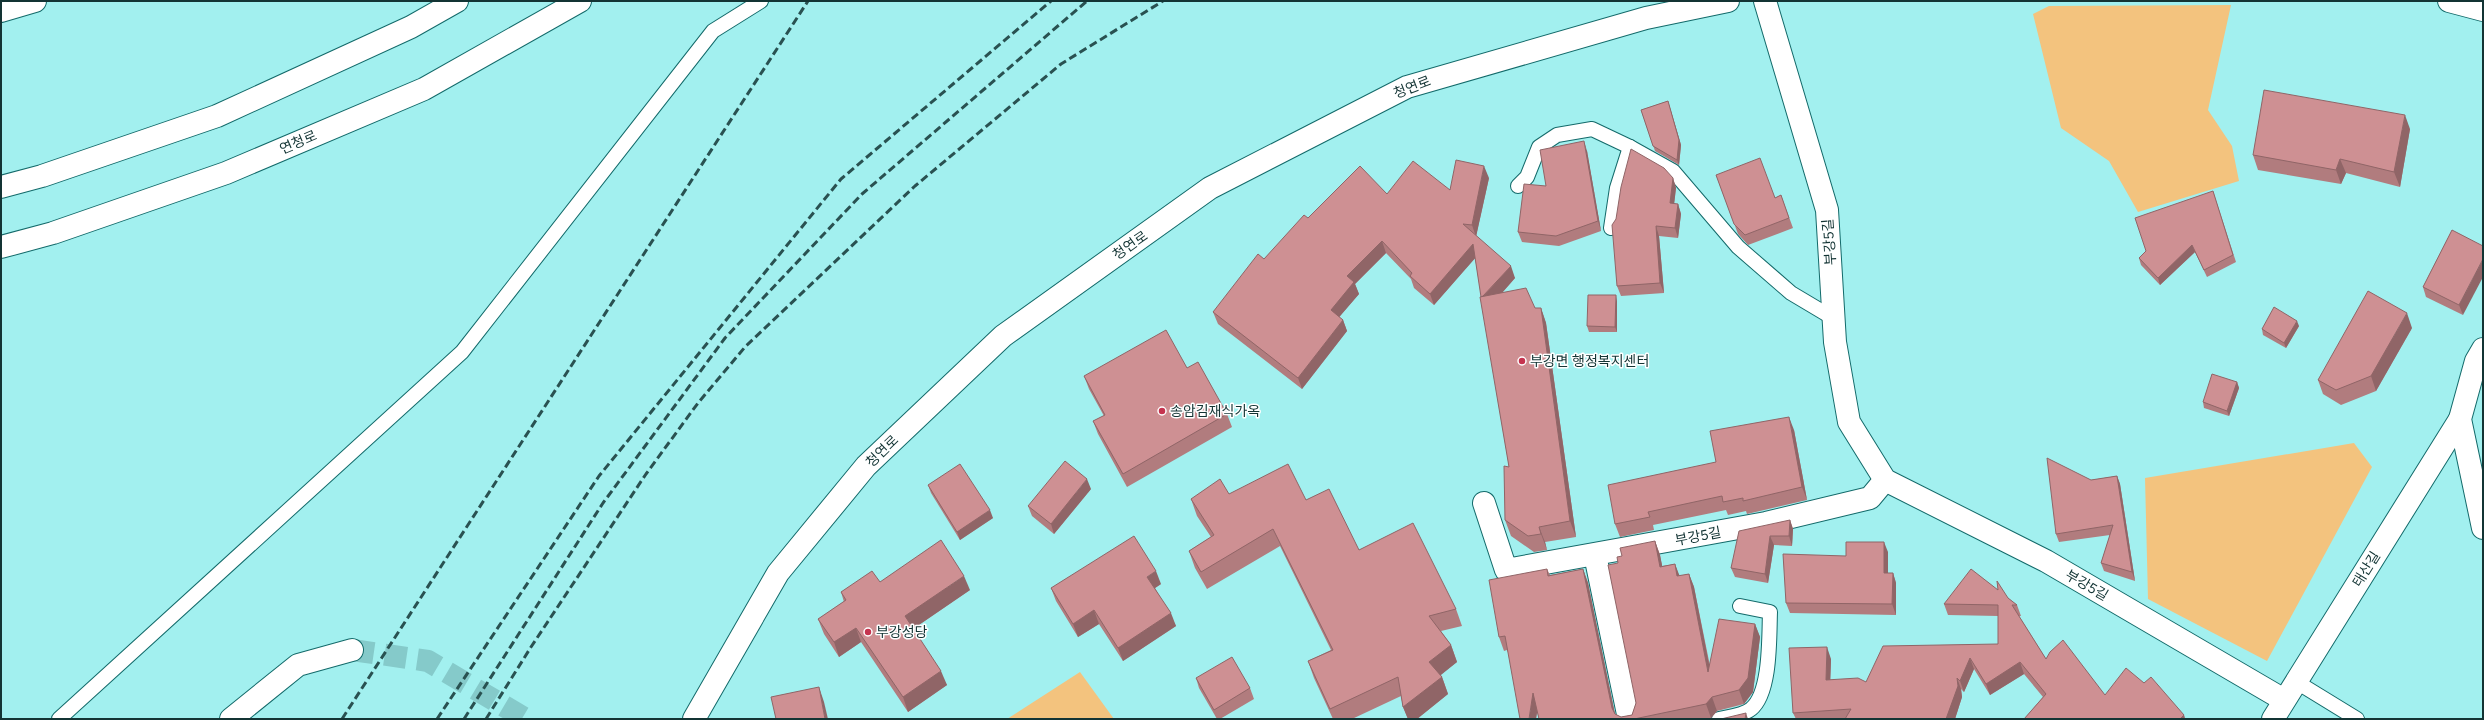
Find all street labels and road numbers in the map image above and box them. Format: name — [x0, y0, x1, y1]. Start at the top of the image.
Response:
street label: 청연로 — [1391, 73, 1433, 102]
street label: 연청로 — [277, 127, 319, 158]
street label: 부강5길 — [1819, 218, 1840, 266]
street label: 청연로 — [1110, 227, 1151, 263]
street label: 청연로 — [863, 432, 902, 471]
street label: 부강5길 — [1674, 524, 1723, 549]
street label: 태산길 — [2349, 548, 2384, 590]
street label: 부강5길 — [2062, 566, 2111, 604]

